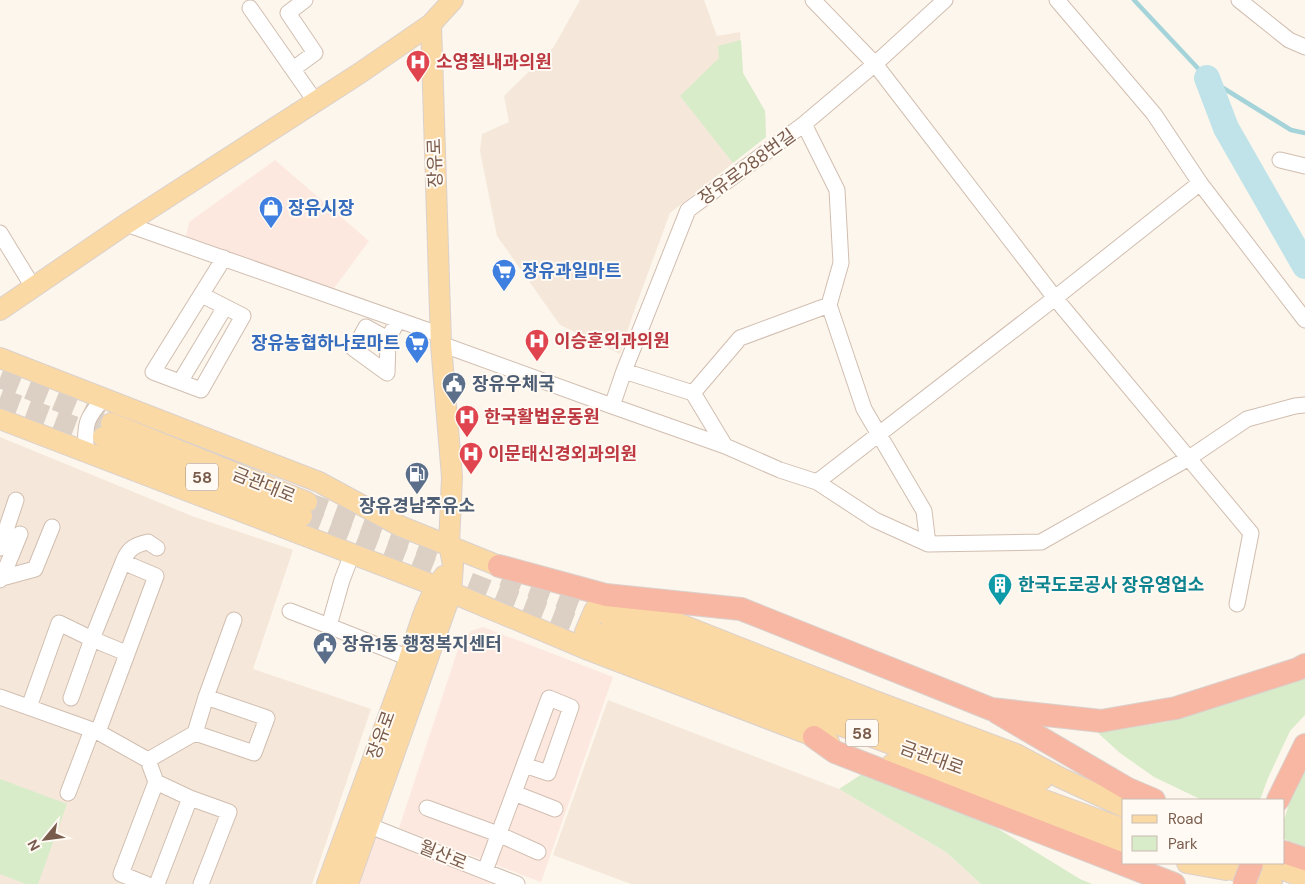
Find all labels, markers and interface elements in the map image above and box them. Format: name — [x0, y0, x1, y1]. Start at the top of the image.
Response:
hospital icon: 소영철내과의원 — [405, 49, 431, 83]
place label: 소영철내과의원 — [436, 50, 552, 74]
street label: 장유로288번길 — [694, 124, 800, 210]
street label: 장유로 — [422, 138, 448, 188]
shop icon: 장유시장 — [258, 195, 284, 229]
place label: 장유시장 — [288, 196, 355, 220]
supermarket icon: 장유과일마트 — [491, 258, 517, 292]
place label: 장유과일마트 — [522, 259, 621, 283]
hospital icon: 이승훈외과의원 — [524, 328, 550, 362]
place label: 이승훈외과의원 — [554, 329, 670, 353]
supermarket icon: 장유농협하나로마트 — [404, 330, 430, 364]
place label: 장유농협하나로마트 — [251, 331, 400, 355]
public building icon: 장유우체국 — [441, 371, 467, 405]
place label: 장유우체국 — [472, 372, 555, 396]
hospital icon: 한국활법운동원 — [454, 404, 480, 438]
place label: 한국활법운동원 — [484, 405, 600, 429]
hospital icon: 이문태신경외과의원 — [458, 441, 484, 475]
place label: 이문태신경외과의원 — [488, 442, 637, 466]
street label: 금관대로 — [229, 461, 299, 509]
fuel station icon: 장유경남주유소 — [404, 461, 430, 495]
road number: 58 — [186, 464, 218, 491]
place label: 장유경남주유소 — [359, 494, 475, 518]
building icon: 한국도로공사 장유영업소 — [987, 572, 1013, 606]
place label: 한국도로공사 장유영업소 — [1018, 573, 1204, 597]
public building icon: 장유1동 행정복지센터 — [312, 631, 338, 665]
place label: 장유1동 행정복지센터 — [342, 632, 502, 656]
street label: 장유로 — [361, 708, 401, 762]
road number: 58 — [846, 720, 878, 746]
street label: 금관대로 — [897, 735, 967, 781]
legend — [1122, 799, 1285, 864]
text: Road — [1168, 809, 1203, 829]
north arrow — [20, 814, 70, 864]
text: Park — [1168, 834, 1198, 854]
street label: 월산로 — [415, 835, 471, 875]
text: N — [23, 836, 44, 854]

